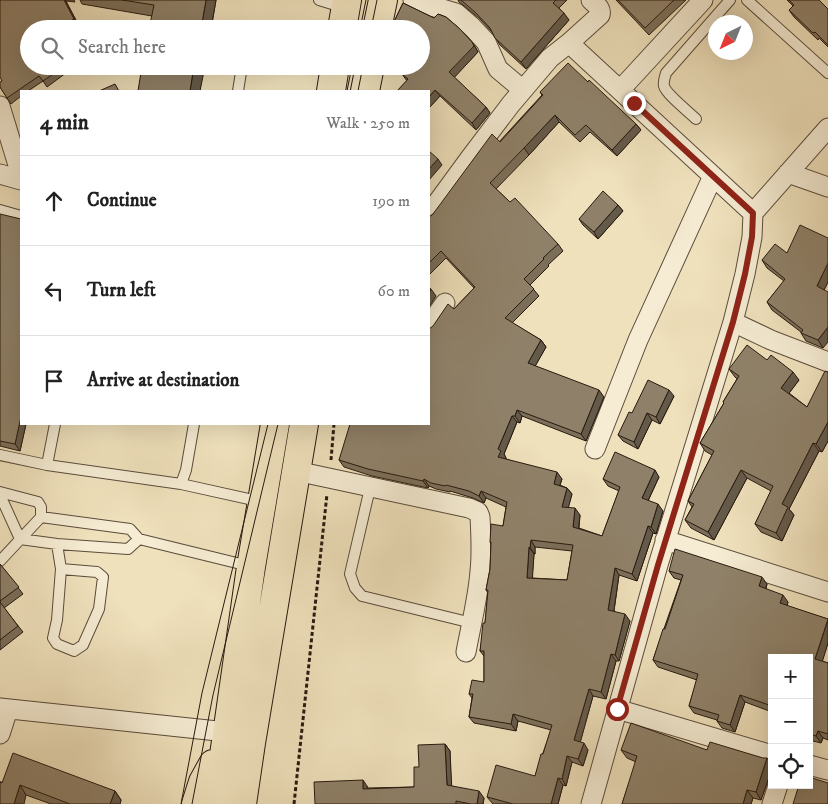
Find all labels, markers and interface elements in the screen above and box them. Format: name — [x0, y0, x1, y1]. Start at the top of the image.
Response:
north arrow — [708, 15, 753, 60]
search box — [20, 20, 430, 75]
icon: search — [38, 34, 66, 62]
text: Search here — [78, 36, 166, 59]
route end — [623, 92, 646, 115]
text: 4 min — [40, 110, 89, 136]
text: Walk · 250 m — [326, 113, 410, 133]
icon: ahead — [40, 187, 68, 215]
text: Continue — [87, 189, 157, 212]
text: 190 m — [372, 191, 410, 211]
icon: left — [40, 277, 68, 305]
text: Turn left — [87, 279, 156, 302]
text: 60 m — [378, 281, 410, 301]
icon: arrive — [40, 367, 68, 395]
text: Arrive at destination — [87, 369, 239, 392]
map controls — [768, 654, 813, 789]
button: + — [768, 654, 813, 699]
route start — [606, 698, 629, 721]
button: − — [768, 699, 813, 744]
button: locate — [768, 744, 813, 789]

